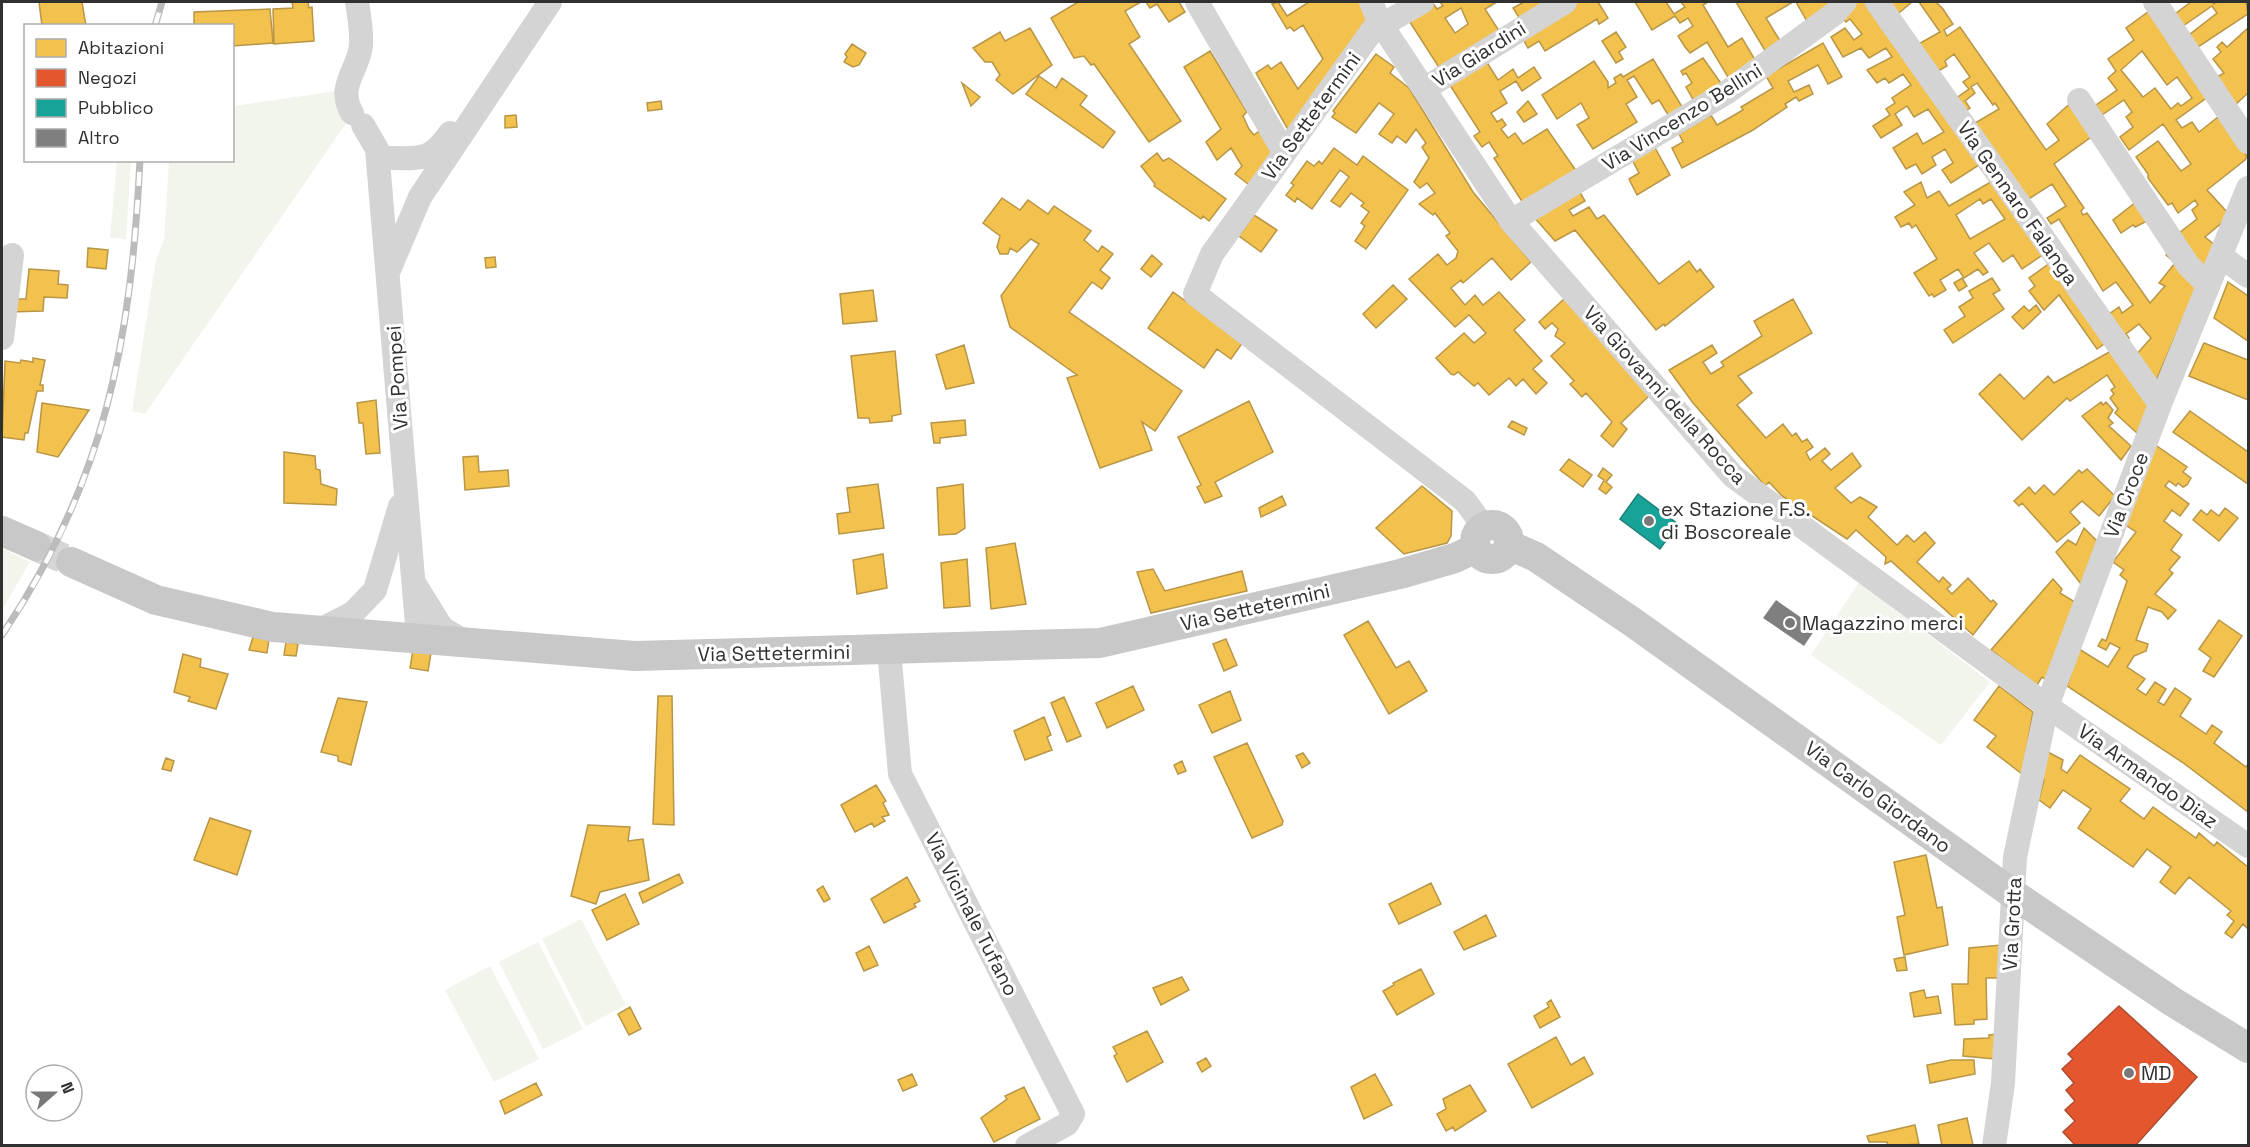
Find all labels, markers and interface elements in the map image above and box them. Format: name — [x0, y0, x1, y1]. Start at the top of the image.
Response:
street label: Via Giardini — [1427, 15, 1531, 93]
legend — [24, 24, 234, 162]
text: Abitazioni — [78, 36, 164, 59]
street label: Via Settetermini — [1256, 47, 1366, 185]
street label: Via Vincenzo Bellini — [1597, 57, 1767, 177]
text: Negozi — [78, 66, 137, 89]
text: Pubblico — [78, 96, 154, 119]
street label: Via Gennaro Falanga — [1951, 116, 2085, 290]
text: Altro — [78, 126, 120, 149]
street label: Via Giovanni della Rocca — [1578, 300, 1752, 490]
street label: Via Pompei — [380, 325, 414, 431]
street label: Via Croce — [2098, 448, 2154, 542]
place label: ex Stazione F.S. di Boscoreale — [1661, 496, 1811, 545]
marker: ex Stazione F.S. di Boscoreale — [1642, 514, 1656, 528]
street label: Via Settetermini — [1178, 577, 1332, 637]
place label: Magazzino merci — [1802, 610, 1963, 636]
marker: Magazzino merci — [1783, 616, 1797, 630]
street label: Via Settetermini — [697, 639, 851, 667]
street label: Via Armando Diaz — [2073, 718, 2223, 834]
street label: Via Carlo Giordano — [1800, 735, 1956, 859]
street label: Via Vicinale Tufano — [920, 828, 1024, 1000]
street label: Via Grotta — [1997, 876, 2027, 972]
place label: MD — [2141, 1060, 2172, 1086]
north arrow — [24, 1063, 84, 1123]
marker: MD — [2122, 1066, 2136, 1080]
text: N — [56, 1079, 79, 1097]

